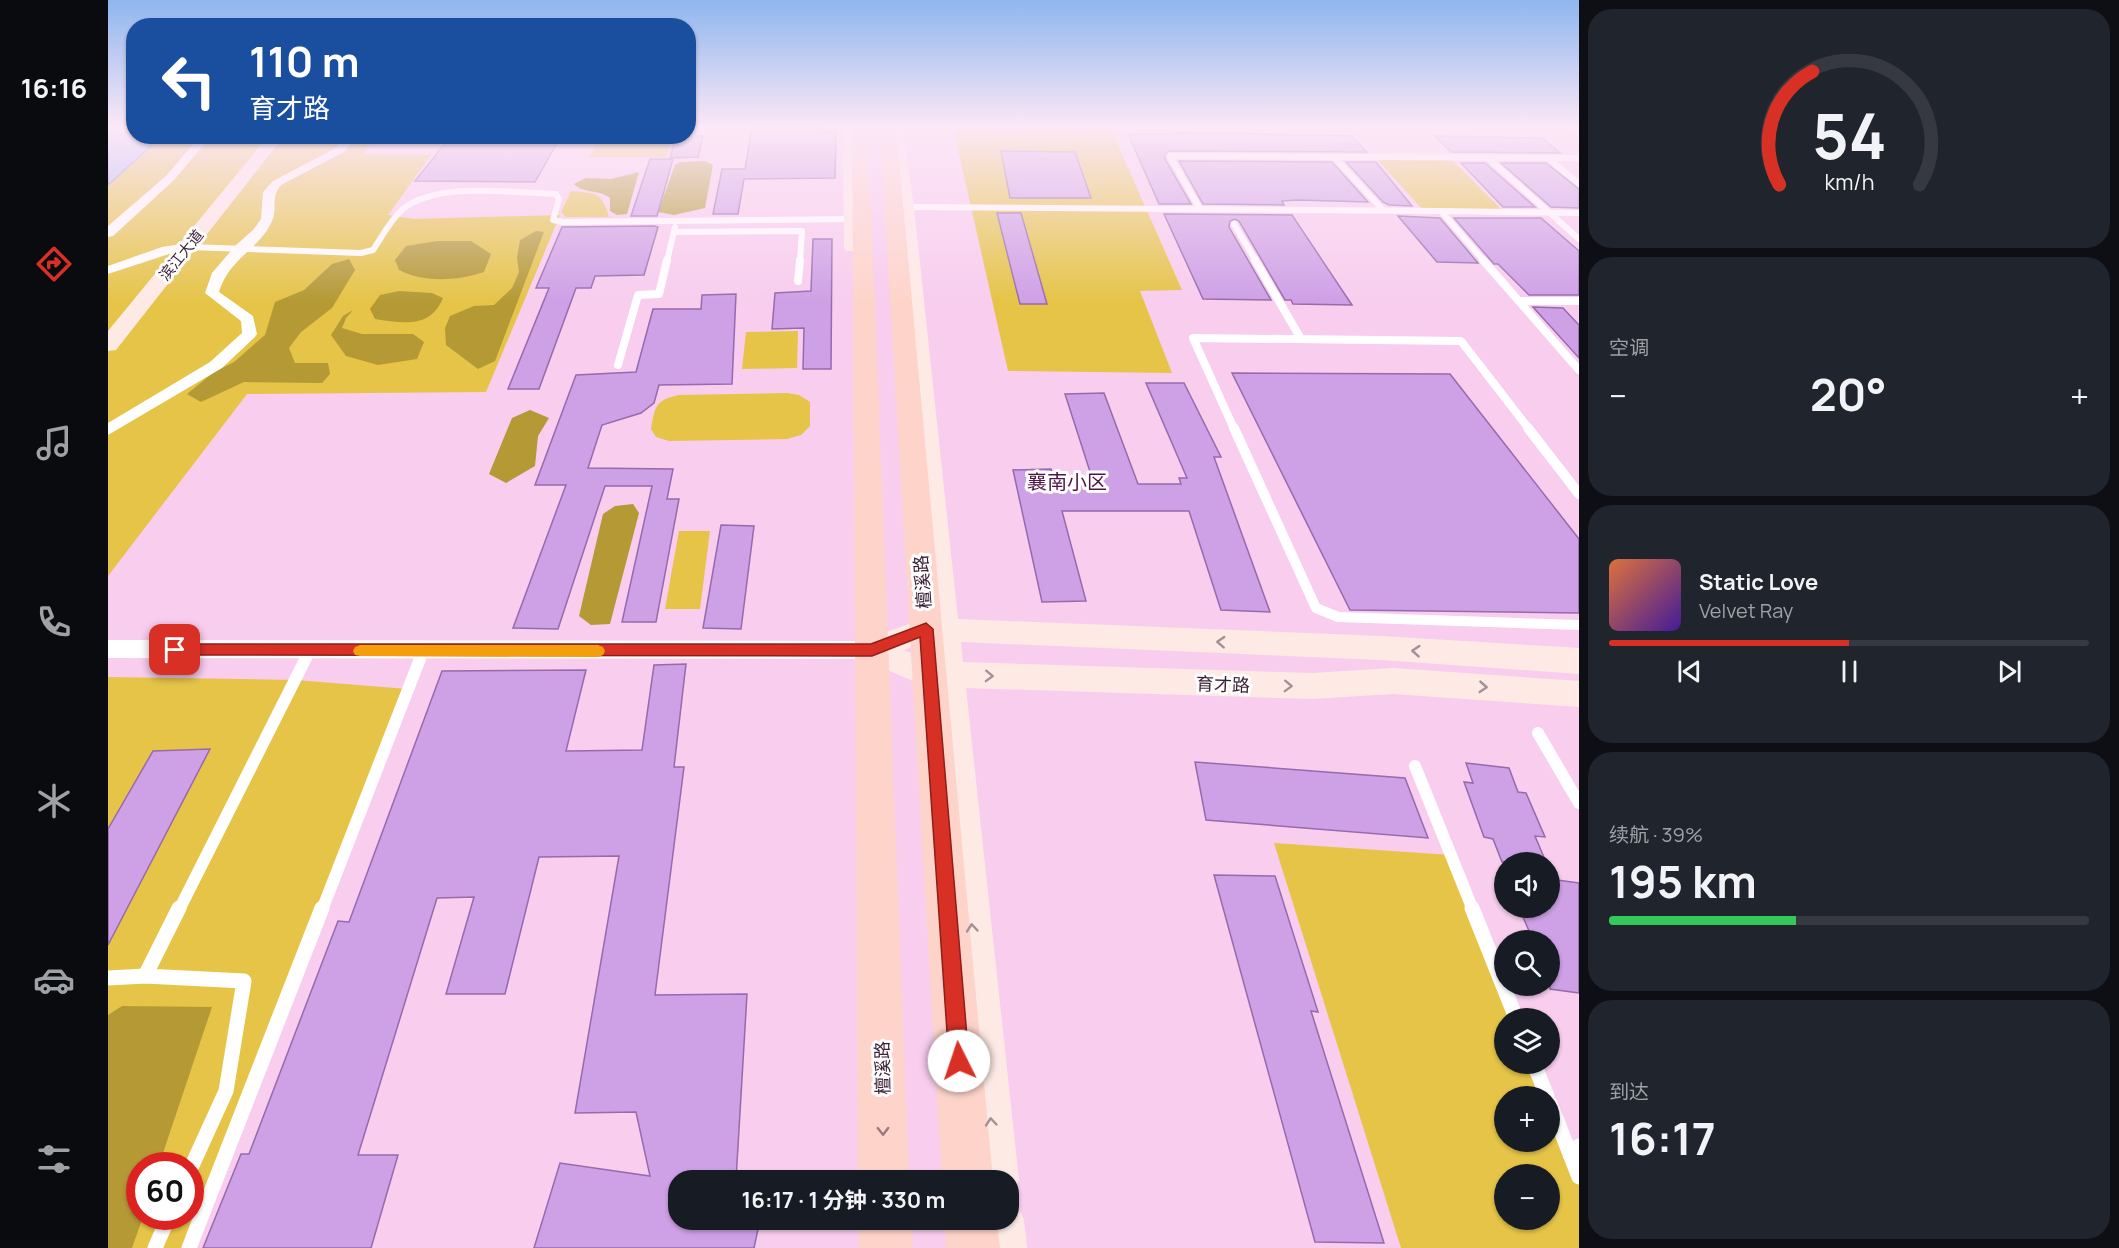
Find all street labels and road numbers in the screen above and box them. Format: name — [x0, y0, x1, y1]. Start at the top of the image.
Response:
street label: 滨江大道 — [154, 225, 208, 285]
street label: 檀溪路 — [908, 554, 936, 610]
street label: 育才路 — [1196, 671, 1250, 697]
street label: 檀溪路 — [870, 1041, 894, 1095]

